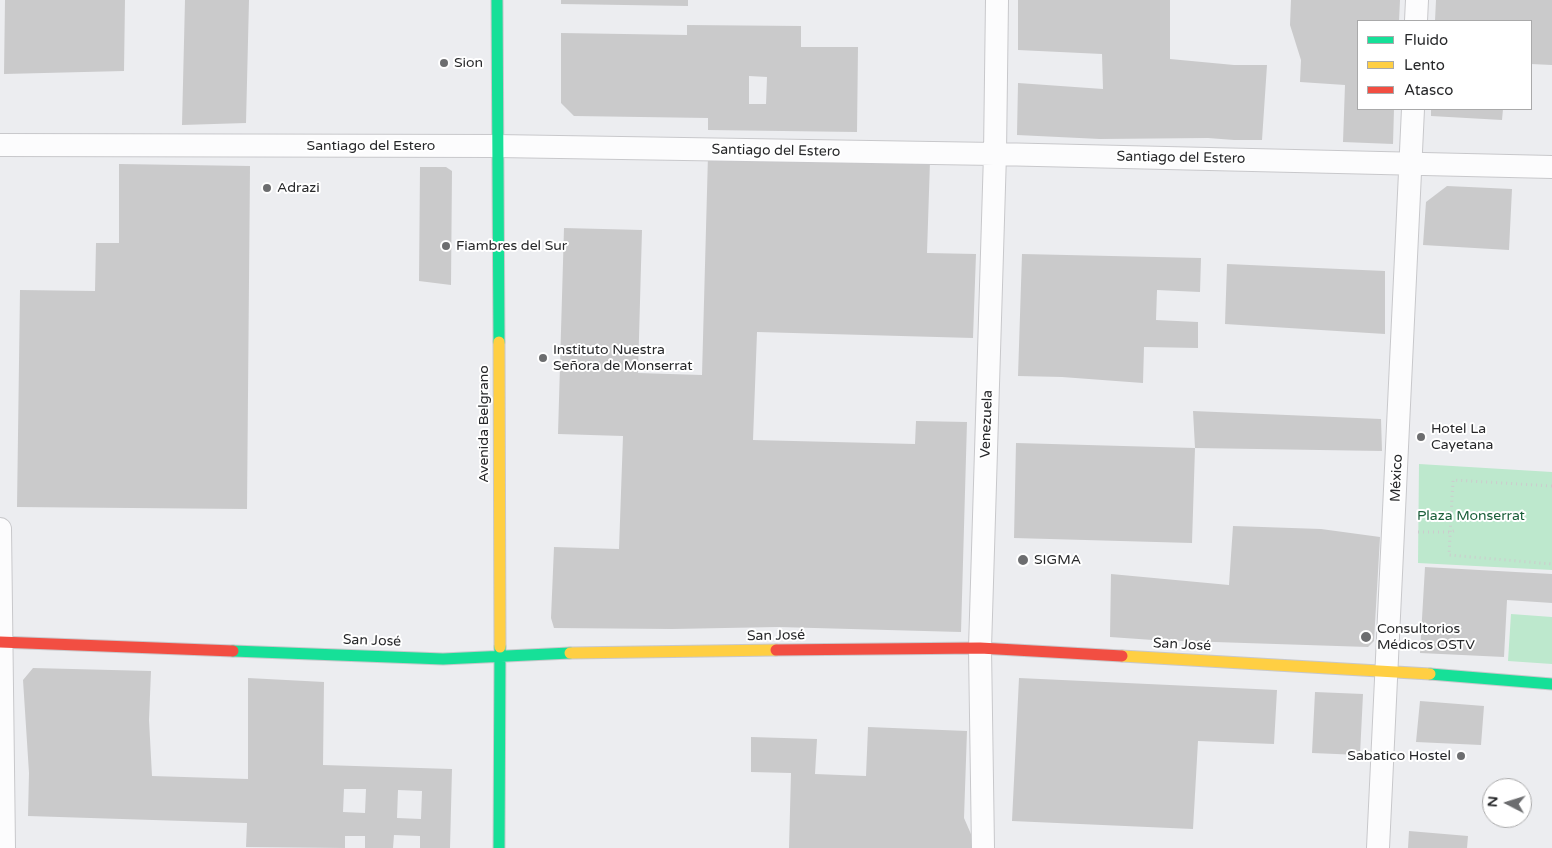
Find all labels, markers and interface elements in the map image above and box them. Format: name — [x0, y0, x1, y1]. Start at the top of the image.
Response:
legend — [1357, 20, 1532, 110]
text: Fluido — [1404, 31, 1448, 49]
place label: Sion — [454, 55, 483, 71]
text: Lento — [1404, 56, 1445, 74]
marker: Sion — [438, 57, 450, 69]
text: Atasco — [1404, 81, 1453, 99]
street label: Santiago del Estero — [307, 138, 435, 154]
street label: Santiago del Estero — [711, 141, 841, 161]
street label: Santiago del Estero — [1116, 148, 1246, 168]
place label: Adrazi — [277, 180, 320, 196]
marker: Adrazi — [261, 182, 273, 194]
place label: Fiambres del Sur — [456, 238, 567, 254]
marker: Fiambres del Sur — [440, 240, 452, 252]
place label: Instituto Nuestra Señora de Monserrat — [553, 342, 693, 374]
marker: Instituto Nuestra Señora de Monserrat — [537, 352, 549, 364]
street label: Avenida Belgrano — [476, 365, 492, 483]
street label: Venezuela — [977, 390, 997, 458]
place label: Hotel La Cayetana — [1431, 421, 1493, 454]
marker: Hotel La Cayetana — [1415, 431, 1427, 443]
street label: México — [1387, 454, 1407, 502]
park label: Plaza Monserrat — [1417, 508, 1525, 524]
place label: SIGMA — [1034, 552, 1081, 568]
marker: SIGMA — [1016, 553, 1030, 567]
place label: Consultorios Médicos OSTV — [1377, 621, 1475, 654]
street label: San José — [747, 627, 805, 645]
marker: Consultorios Médicos OSTV — [1359, 630, 1373, 644]
street label: San José — [343, 632, 401, 650]
street label: San José — [1152, 635, 1212, 655]
place label: Sabatico Hostel — [1347, 748, 1451, 764]
marker: Sabatico Hostel — [1455, 750, 1467, 762]
north arrow — [1482, 778, 1532, 828]
text: N — [1484, 795, 1502, 808]

